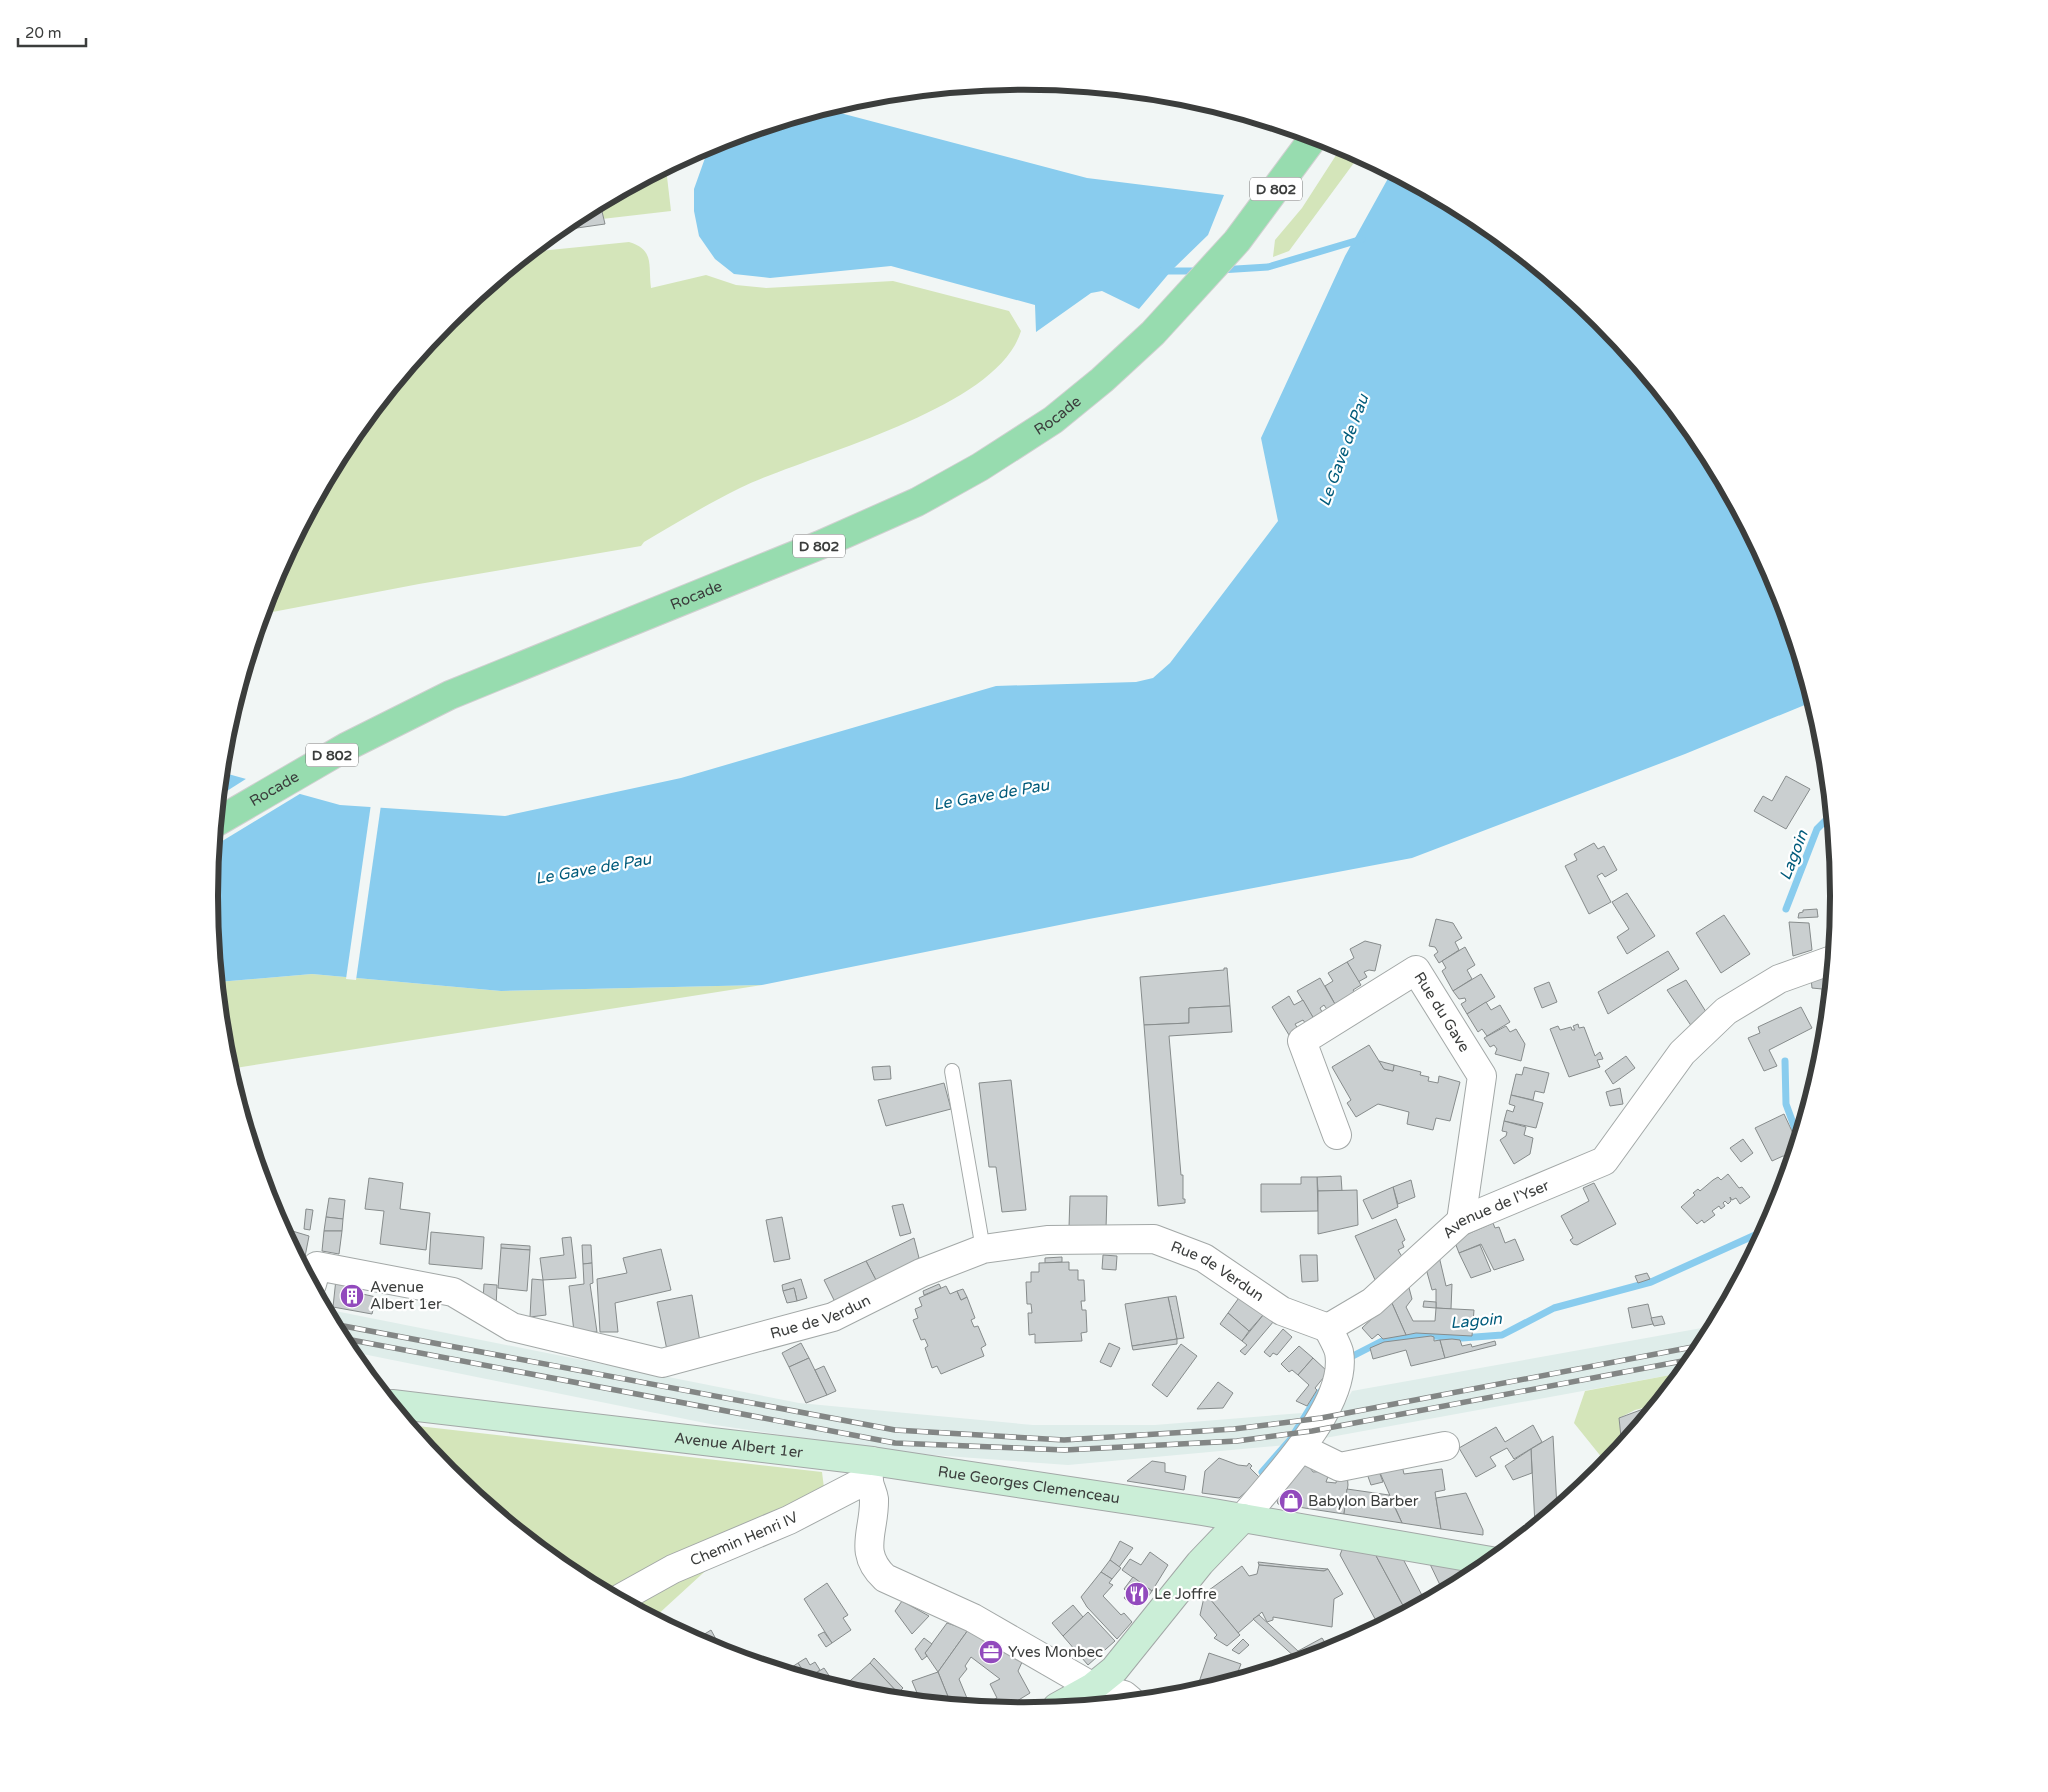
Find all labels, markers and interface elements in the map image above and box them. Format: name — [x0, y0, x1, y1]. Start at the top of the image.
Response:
scale bar — [18, 15, 85, 47]
text: 20 m — [25, 24, 62, 42]
road number: D 802 — [1250, 178, 1302, 200]
water label: Le Gave de Pau — [1314, 391, 1374, 509]
street label: Rocade — [1031, 392, 1085, 439]
road number: D 802 — [793, 534, 845, 558]
street label: Rocade — [668, 577, 725, 614]
road number: D 802 — [306, 744, 358, 766]
street label: Rocade — [246, 767, 302, 810]
water label: Le Gave de Pau — [932, 775, 1052, 815]
water label: Lagoin — [1775, 826, 1813, 883]
water label: Le Gave de Pau — [534, 849, 654, 889]
street label: Rue du Gave — [1410, 969, 1474, 1055]
street label: Avenue de l'Yser — [1439, 1176, 1552, 1242]
street label: Rue de Verdun — [1168, 1237, 1268, 1305]
place label: Avenue Albert 1er — [370, 1278, 442, 1313]
building icon: Avenue Albert 1er — [339, 1283, 365, 1309]
street label: Rue de Verdun — [768, 1291, 873, 1343]
water label: Lagoin — [1449, 1309, 1504, 1333]
street label: Avenue Albert 1er — [673, 1429, 804, 1462]
street label: Rue Georges Clemenceau — [937, 1462, 1121, 1507]
shop icon: Babylon Barber — [1278, 1488, 1304, 1514]
place label: Babylon Barber — [1308, 1492, 1419, 1510]
street label: Chemin Henri IV — [687, 1508, 802, 1570]
restaurant icon: Le Joffre — [1124, 1581, 1150, 1607]
place label: Le Joffre — [1154, 1585, 1217, 1603]
office icon: Yves Monbec — [978, 1639, 1004, 1665]
place label: Yves Monbec — [1008, 1643, 1103, 1661]

